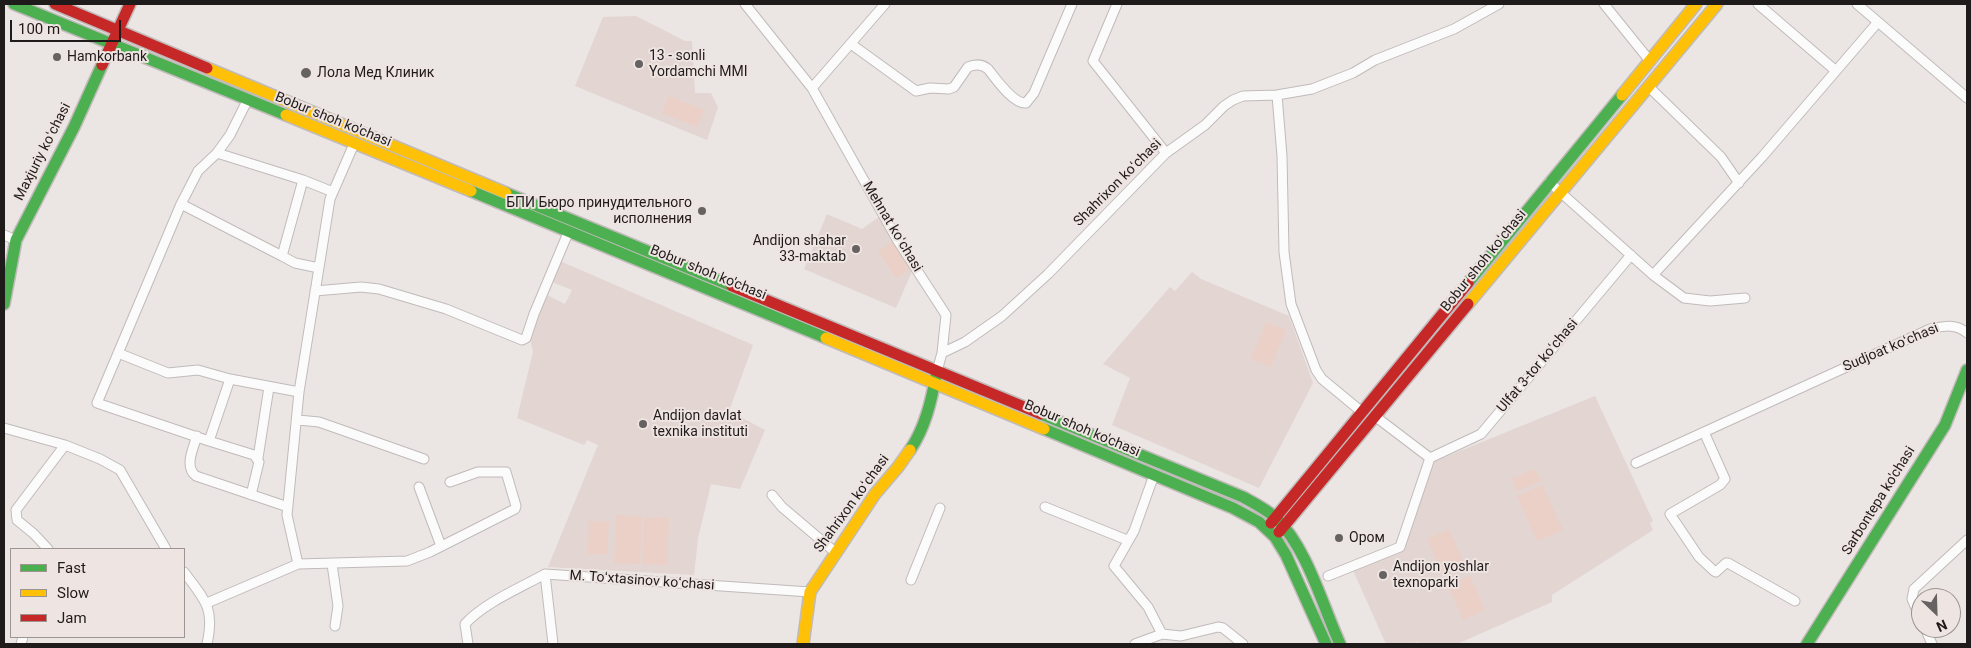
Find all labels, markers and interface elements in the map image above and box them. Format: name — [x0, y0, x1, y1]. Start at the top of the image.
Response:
scale bar — [12, 10, 124, 42]
text: 100 m — [18, 20, 60, 38]
place label: 13 - sonli Yordamchi MMI — [649, 48, 748, 80]
place label: Hamkorbank — [67, 49, 147, 65]
marker: Hamkorbank — [51, 51, 63, 63]
marker: 13 - sonli Yordamchi MMI — [633, 58, 645, 70]
place label: Лола Мед Клиник — [317, 65, 434, 81]
marker: Лола Мед Клиник — [299, 66, 313, 80]
street label: Bobur shoh ko'chasi — [272, 89, 394, 151]
street label: Maxjuriy koʻchasi — [11, 100, 75, 204]
street label: Shahrixon koʻchasi — [1071, 136, 1165, 230]
street label: Mehnat koʻchasi — [858, 179, 926, 275]
place label: БПИ Бюро принудительного исполнения — [506, 195, 692, 228]
marker: БПИ Бюро принудительного исполнения — [696, 205, 708, 217]
street label: Bobur shoh koʻchasi — [1438, 207, 1530, 315]
place label: Andijon shahar 33-maktab — [753, 233, 846, 266]
street label: Bobur shoh ko'chasi — [647, 242, 769, 304]
marker: Andijon shahar 33-maktab — [850, 243, 862, 255]
street label: Ulfat 3-tor koʻchasi — [1494, 316, 1582, 416]
street label: Sudjoat koʻchasi — [1841, 320, 1941, 376]
street label: Bobur shoh ko'chasi — [1022, 397, 1142, 461]
place label: Andijon davlat texnika instituti — [653, 408, 748, 441]
marker: Andijon davlat texnika instituti — [637, 418, 649, 430]
street label: Sarbontepa ko'chasi — [1839, 444, 1919, 558]
street label: Shahrixon koʻchasi — [811, 452, 893, 556]
place label: Ором — [1349, 530, 1385, 546]
marker: Ором — [1333, 532, 1345, 544]
legend — [10, 548, 185, 638]
text: Fast — [57, 559, 86, 577]
place label: Andijon yoshlar texnoparki — [1393, 559, 1489, 592]
street label: M. Toʻxtasinov koʻchasi — [569, 568, 715, 594]
marker: Andijon yoshlar texnoparki — [1377, 569, 1389, 581]
text: Slow — [57, 584, 89, 602]
north arrow — [1911, 588, 1961, 638]
text: Jam — [57, 609, 87, 627]
text: N — [1934, 616, 1949, 635]

